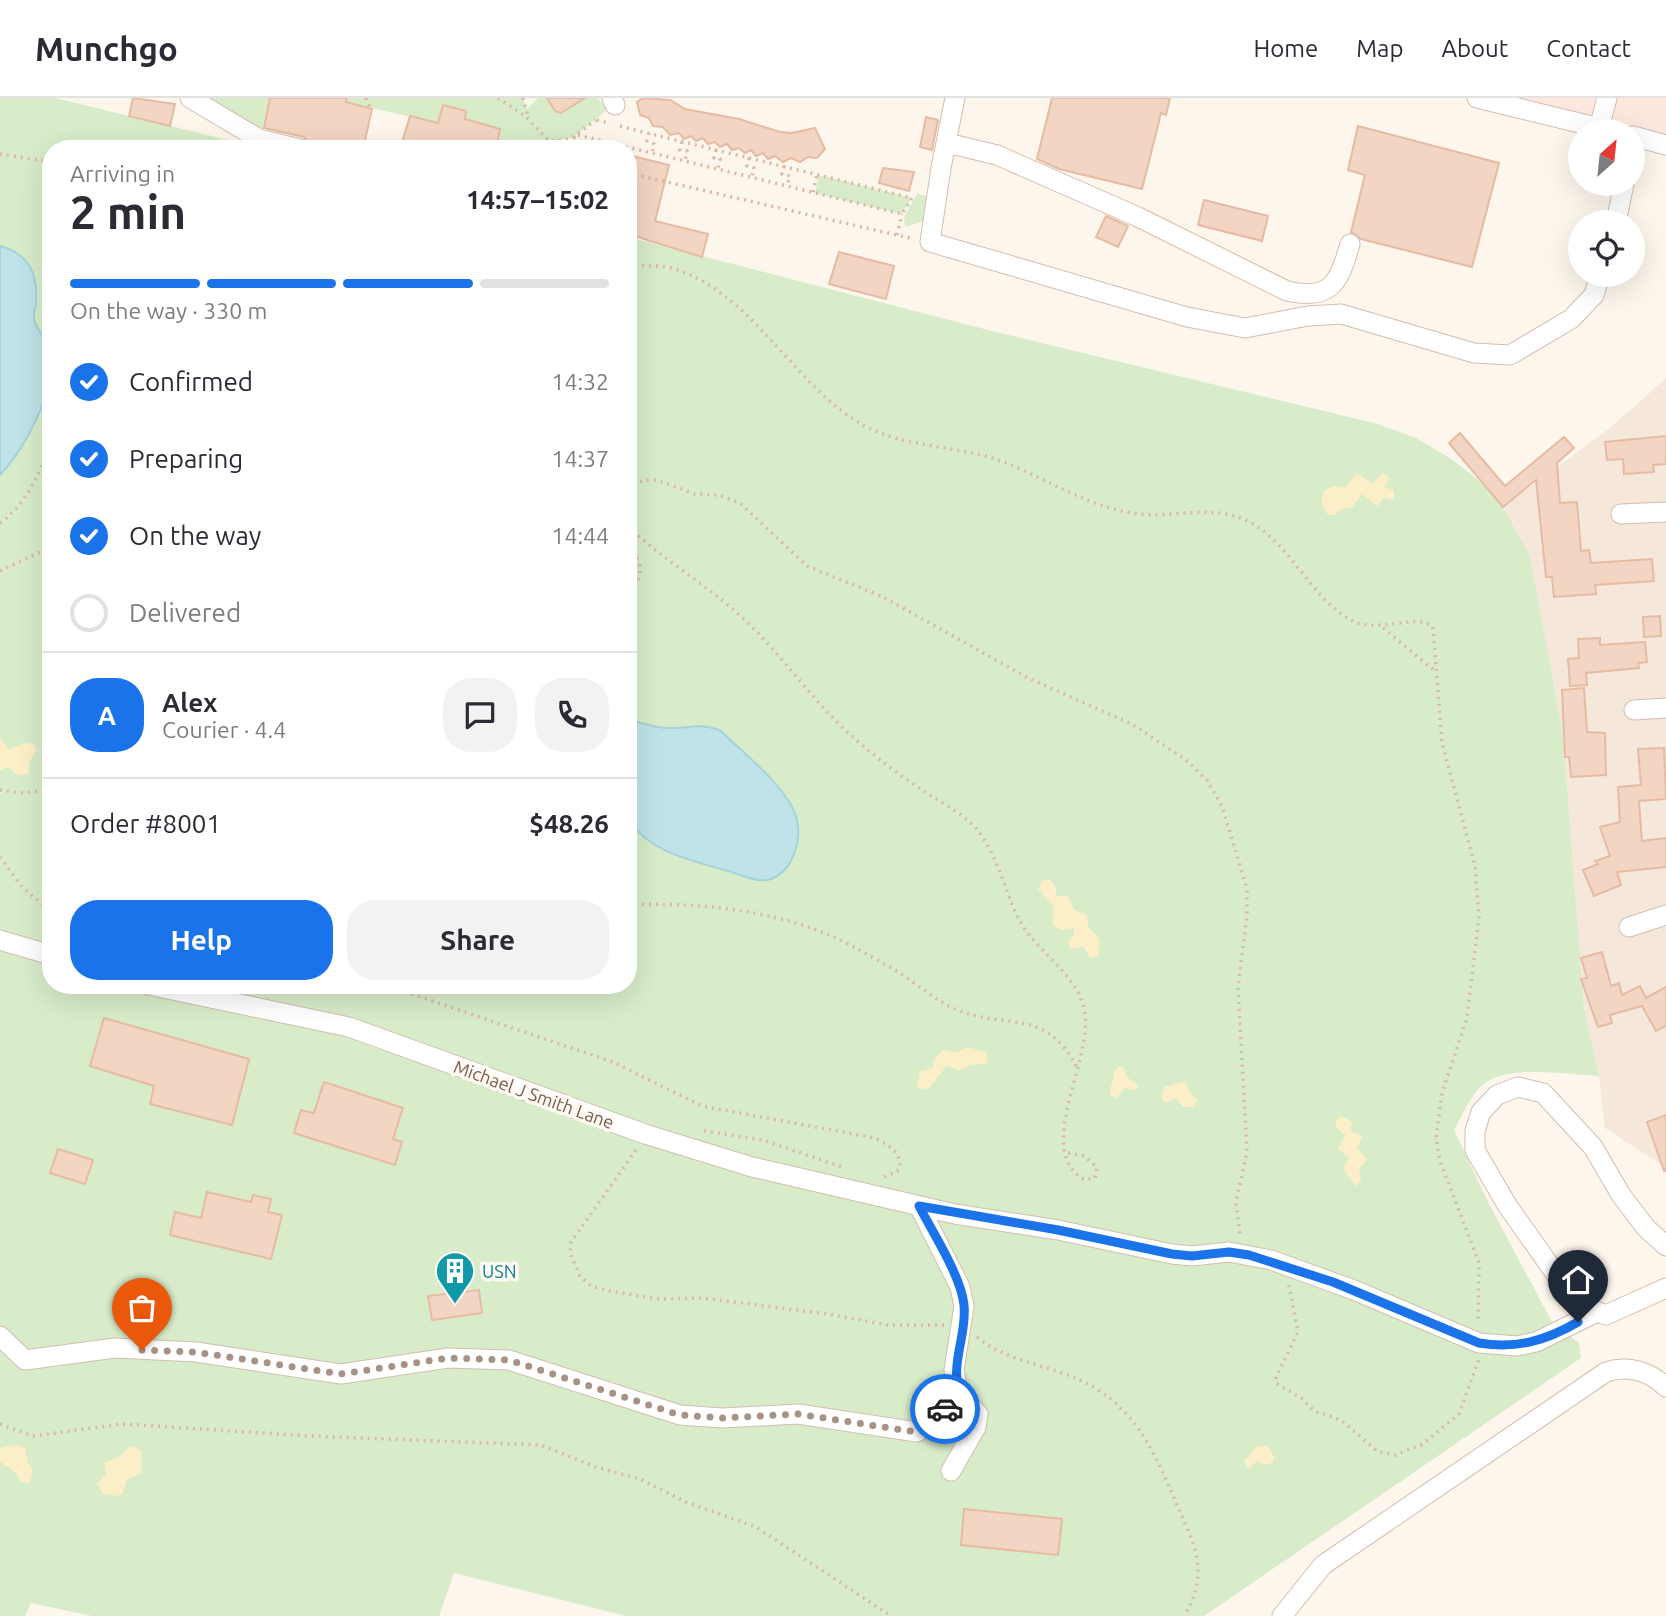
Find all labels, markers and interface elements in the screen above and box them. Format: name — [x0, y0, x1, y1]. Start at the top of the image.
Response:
text: Munchgo — [35, 30, 178, 67]
text: Home — [1253, 35, 1318, 62]
text: Map — [1356, 35, 1403, 62]
text: About — [1441, 35, 1508, 62]
text: Contact — [1546, 35, 1631, 62]
north arrow — [1568, 119, 1645, 196]
map controls — [1568, 119, 1645, 287]
text: Arriving in — [70, 161, 175, 186]
text: 14:57–15:02 — [466, 185, 609, 214]
text: 2 min — [70, 186, 186, 238]
button: locate — [1568, 210, 1645, 287]
text: On the way · 330 m — [70, 298, 267, 323]
icon: check — [70, 363, 108, 401]
text: Confirmed — [129, 367, 253, 396]
text: 14:32 — [551, 369, 609, 394]
icon: check — [70, 440, 108, 478]
text: Preparing — [129, 444, 243, 473]
text: 14:37 — [551, 446, 609, 471]
icon: check — [70, 517, 108, 555]
text: On the way — [129, 521, 261, 550]
text: 14:44 — [551, 523, 609, 548]
text: Delivered — [129, 598, 241, 627]
button: chat — [443, 678, 517, 752]
button: phone — [535, 678, 609, 752]
text: Alex — [162, 688, 217, 717]
text: A — [98, 701, 116, 730]
text: Courier · 4.4 — [162, 717, 286, 742]
text: Order #8001 — [70, 809, 221, 838]
text: $48.26 — [529, 809, 609, 838]
button: Help — [70, 900, 333, 980]
button: Share — [347, 900, 609, 980]
street label: Michael J Smith Lane — [451, 1056, 617, 1132]
building icon: USN — [434, 1250, 476, 1305]
pin — [1548, 1250, 1608, 1322]
place label: USN — [482, 1261, 517, 1281]
icon: home — [1559, 1261, 1597, 1299]
pin — [112, 1278, 172, 1350]
icon: bag — [123, 1289, 161, 1327]
courier — [910, 1374, 980, 1444]
icon: car — [926, 1390, 964, 1428]

